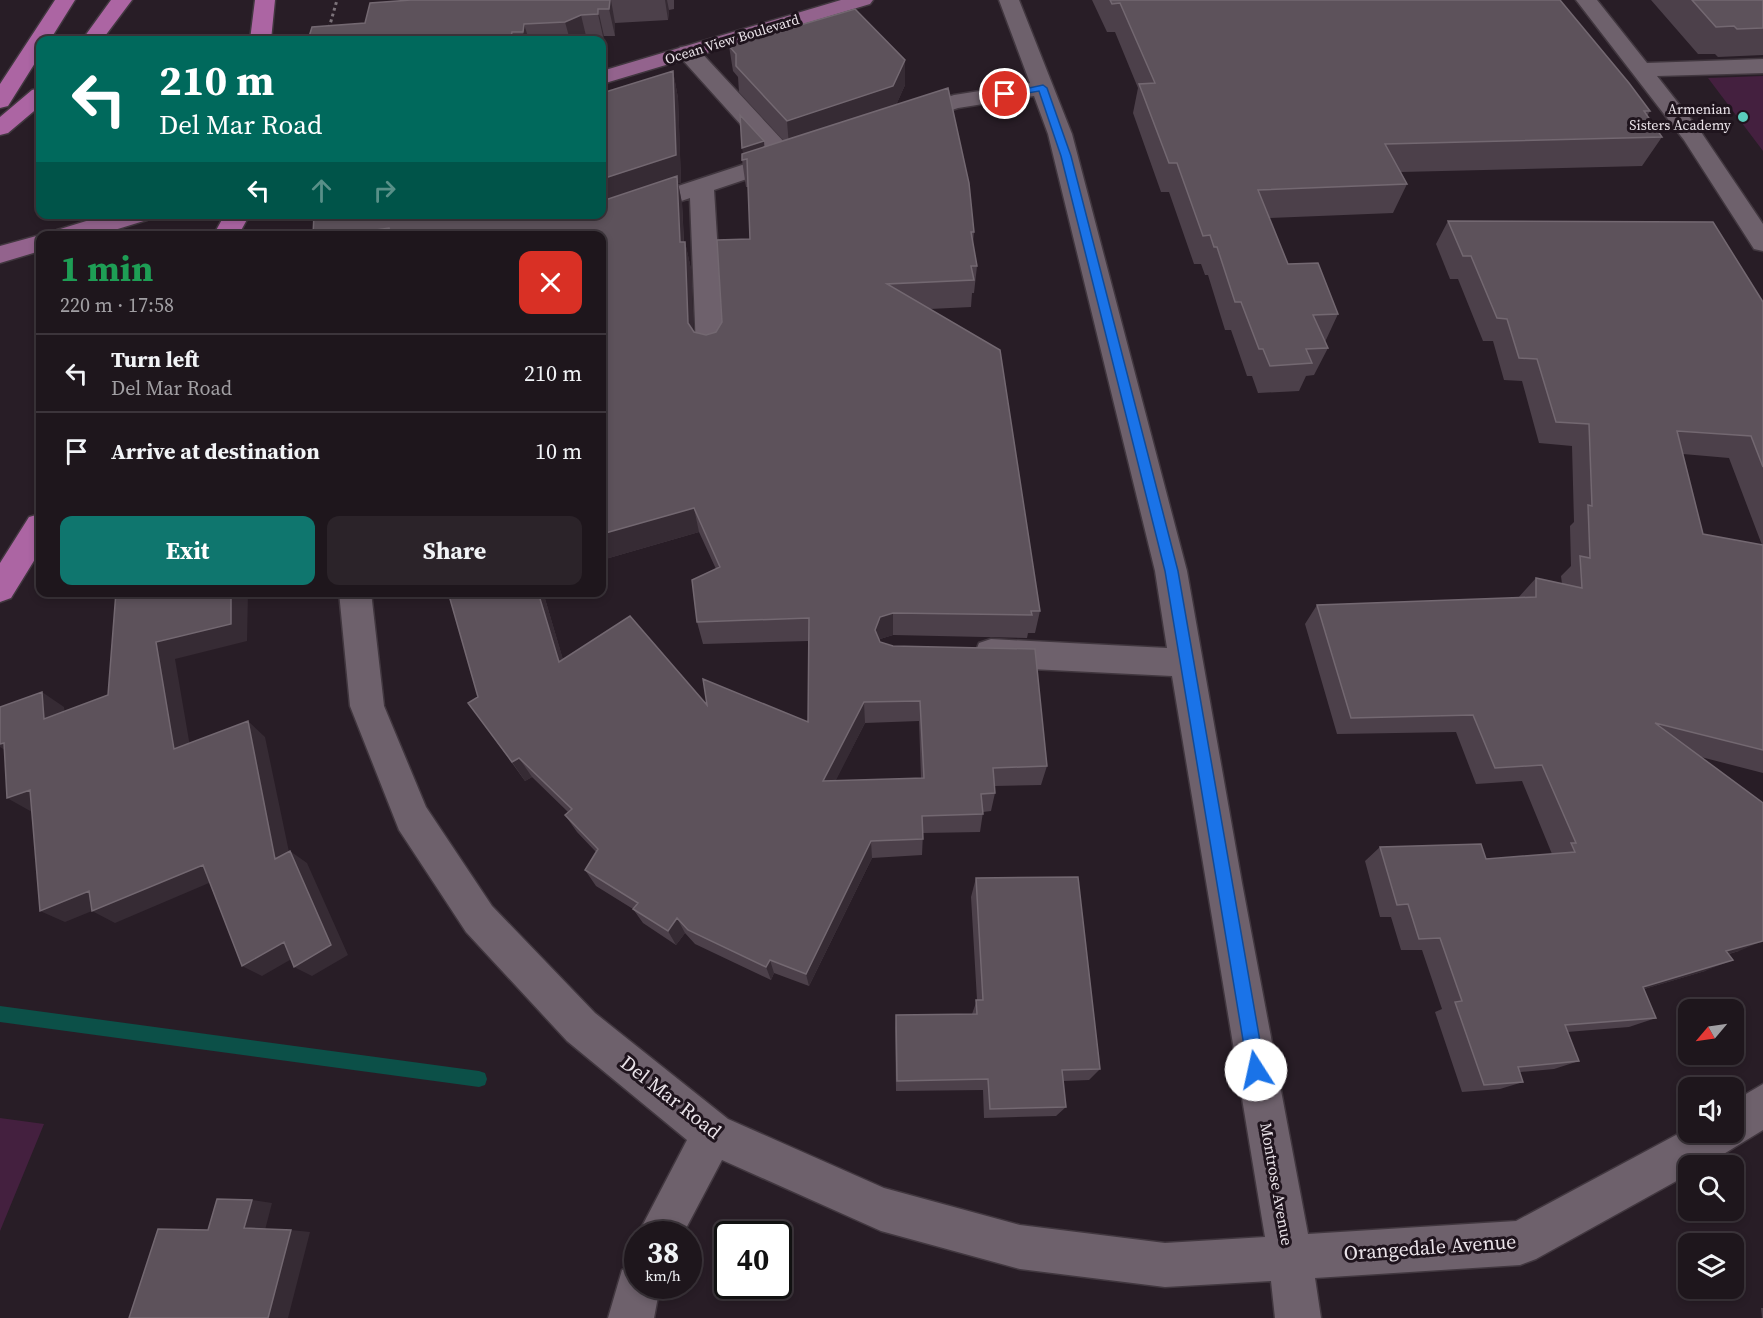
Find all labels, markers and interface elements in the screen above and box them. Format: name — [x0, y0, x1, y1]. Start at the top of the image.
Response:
street label: Ocean View Boulevard — [662, 9, 802, 69]
text: 210 m — [159, 51, 274, 109]
icon: left — [60, 60, 138, 138]
pin — [979, 68, 1030, 119]
icon: arrive — [988, 77, 1021, 110]
place label: Armenian Sisters Academy — [1629, 99, 1732, 135]
text: Del Mar Road — [159, 106, 322, 143]
marker: Armenian Sisters Academy — [1736, 110, 1750, 124]
icon: left — [242, 174, 275, 207]
icon: ahead — [305, 174, 338, 207]
icon: right — [368, 174, 401, 207]
text: 1 min — [60, 244, 153, 293]
button: close — [519, 251, 582, 314]
text: 220 m · 17:58 — [60, 291, 174, 319]
text: Turn left — [111, 344, 199, 374]
icon: left — [60, 357, 93, 390]
text: 210 m — [524, 358, 582, 388]
text: Del Mar Road — [111, 374, 232, 402]
icon: arrive — [60, 435, 93, 468]
text: Arrive at destination — [111, 436, 320, 466]
text: 10 m — [535, 436, 582, 466]
button: Exit — [60, 516, 315, 585]
button: Share — [327, 516, 582, 585]
north arrow — [1678, 999, 1744, 1065]
map controls — [1678, 999, 1744, 1299]
position arrow — [1224, 1038, 1288, 1102]
street label: Del Mar Road — [615, 1049, 728, 1146]
button: sound — [1678, 1077, 1744, 1143]
street label: Montrose Avenue — [1255, 1121, 1299, 1247]
button: search — [1678, 1155, 1744, 1221]
speed limit sign: 40 — [714, 1221, 792, 1299]
street label: Orangedale Avenue — [1343, 1227, 1517, 1267]
text: 38 — [647, 1232, 679, 1273]
button: layers — [1678, 1233, 1744, 1299]
text: km/h — [645, 1265, 681, 1286]

